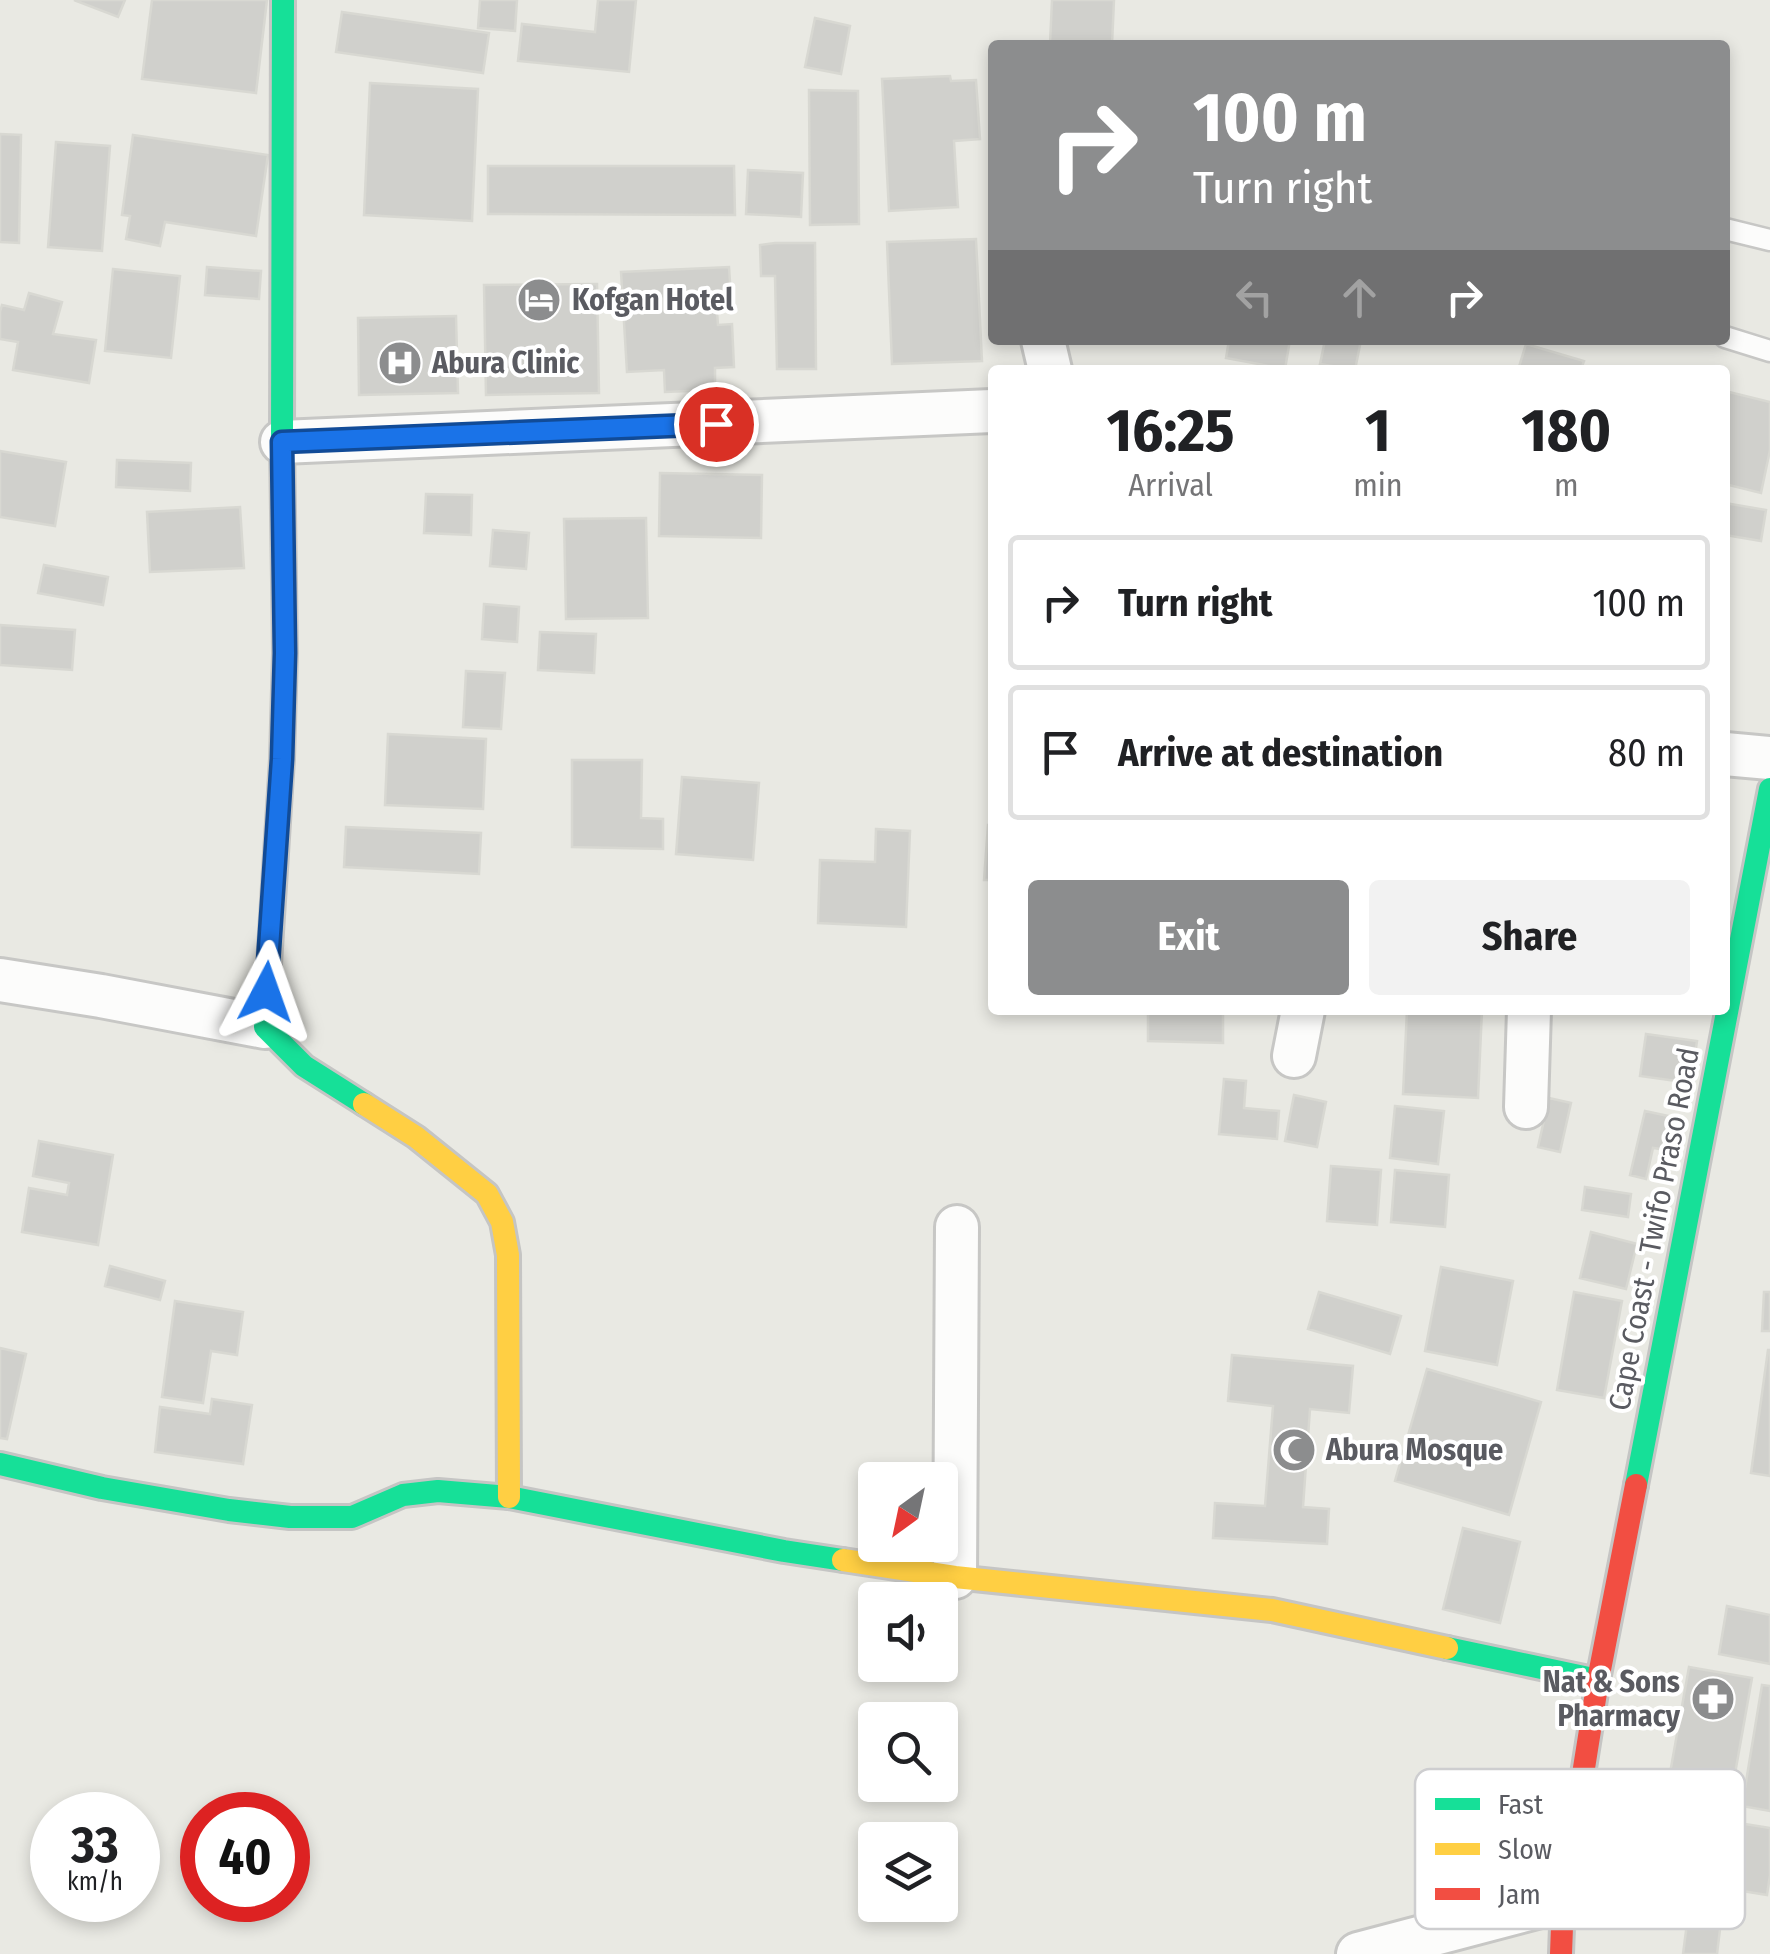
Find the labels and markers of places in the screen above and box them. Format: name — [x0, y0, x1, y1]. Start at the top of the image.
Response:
hotel icon: Kofgan Hotel — [516, 277, 562, 323]
place label: Kofgan Hotel — [572, 282, 734, 318]
hospital icon: Abura Clinic — [377, 340, 423, 386]
place label: Abura Clinic — [431, 345, 580, 381]
pin — [674, 382, 759, 467]
mosque icon: Abura Mosque — [1271, 1427, 1317, 1473]
place label: Abura Mosque — [1325, 1432, 1503, 1468]
place label: Nat & Sons Pharmacy — [1543, 1664, 1681, 1734]
pharmacy icon: Nat & Sons Pharmacy — [1690, 1676, 1736, 1722]

